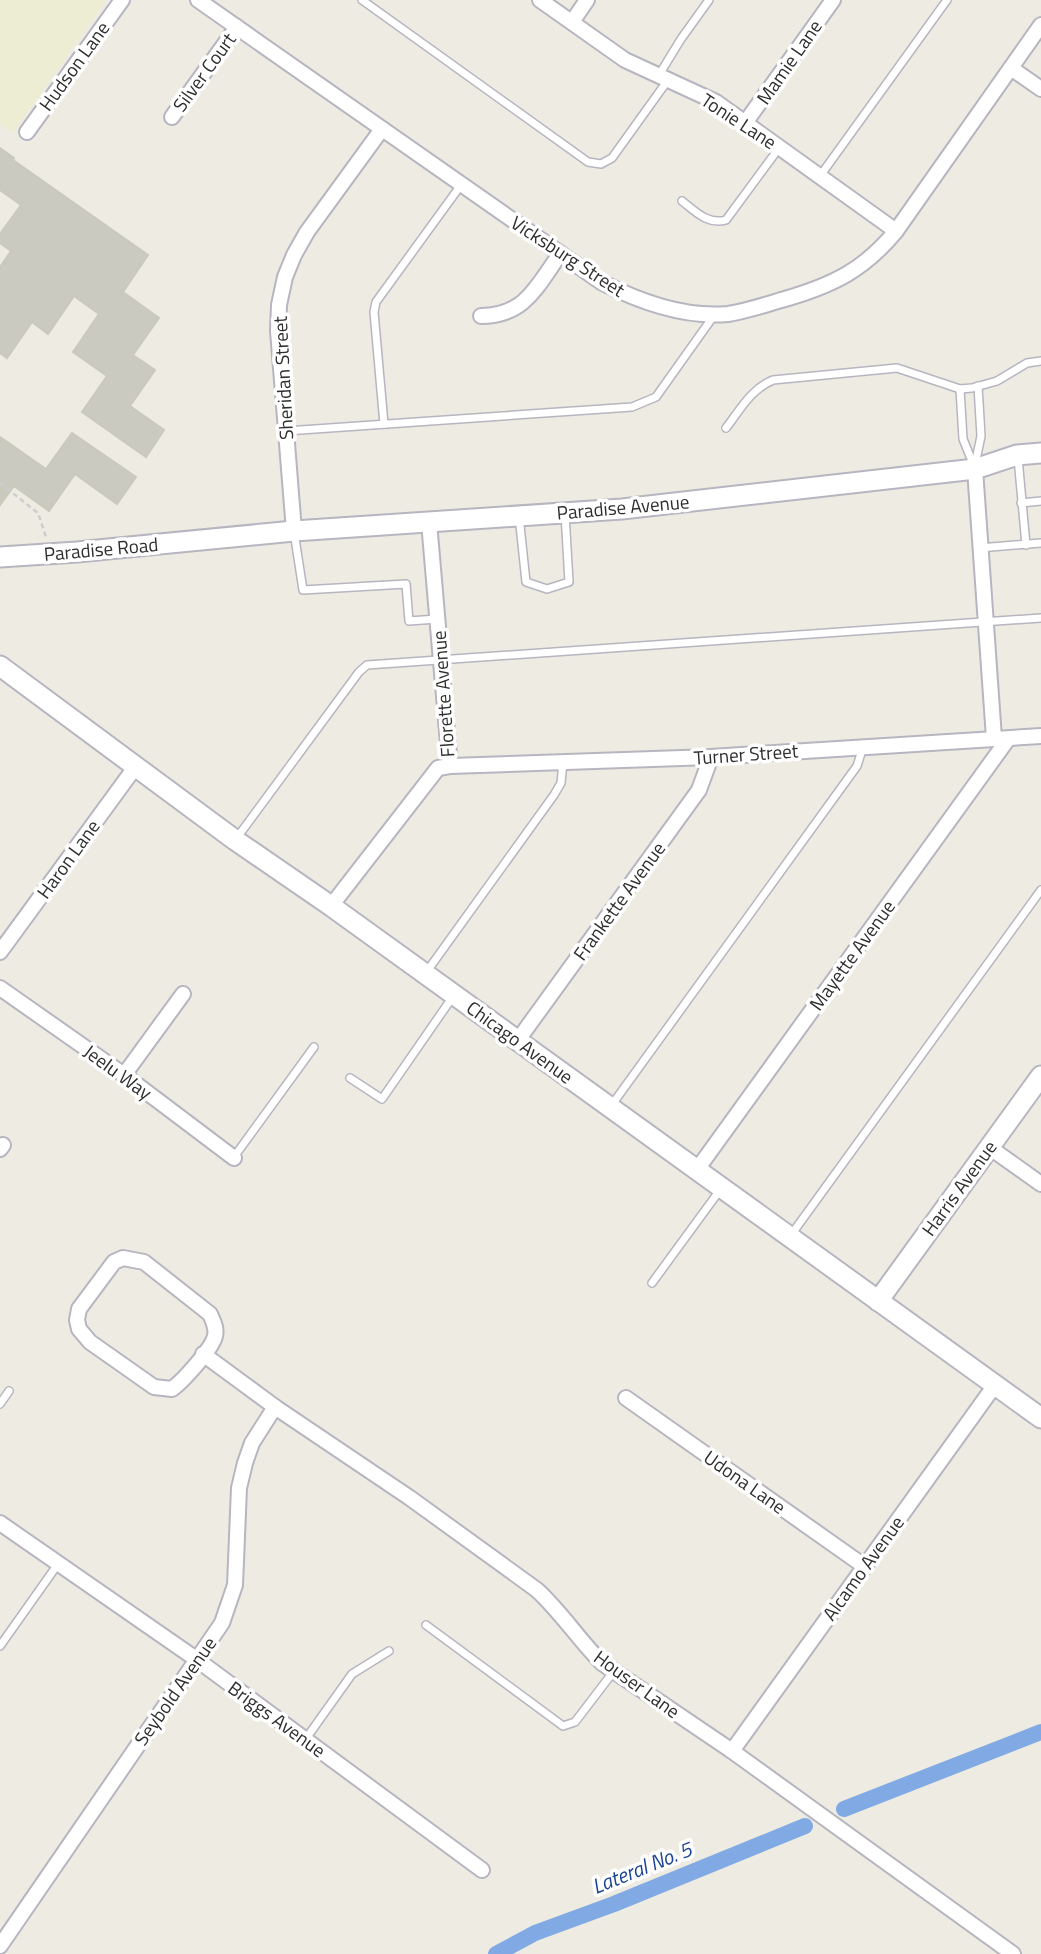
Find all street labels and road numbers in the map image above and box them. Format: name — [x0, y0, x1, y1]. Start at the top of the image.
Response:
street label: Mamie Lane — [749, 13, 828, 110]
street label: Hudson Lane — [31, 15, 116, 117]
street label: Silver Court — [165, 26, 242, 117]
street label: Tonie Lane — [696, 85, 783, 156]
street label: Vicksburg Street — [505, 208, 631, 304]
street label: Sheridan Street — [265, 315, 300, 441]
street label: Paradise Avenue — [555, 486, 690, 527]
street label: Paradise Road — [43, 529, 159, 568]
street label: Florette Avenue — [424, 630, 461, 758]
street label: Turner Street — [693, 735, 799, 772]
street label: Haron Lane — [29, 813, 106, 904]
street label: Frankette Avenue — [565, 835, 672, 966]
street label: Mayette Avenue — [802, 893, 902, 1016]
street label: Chicago Avenue — [461, 993, 580, 1090]
street label: Jeelu Way — [78, 1037, 159, 1106]
street label: Harris Avenue — [914, 1134, 1003, 1242]
street label: Udona Lane — [698, 1443, 792, 1521]
street label: Alcamo Avenue — [815, 1509, 910, 1626]
street label: Seybold Avenue — [126, 1630, 223, 1751]
street label: Houser Lane — [588, 1642, 686, 1725]
street label: Briggs Avenue — [222, 1673, 332, 1764]

